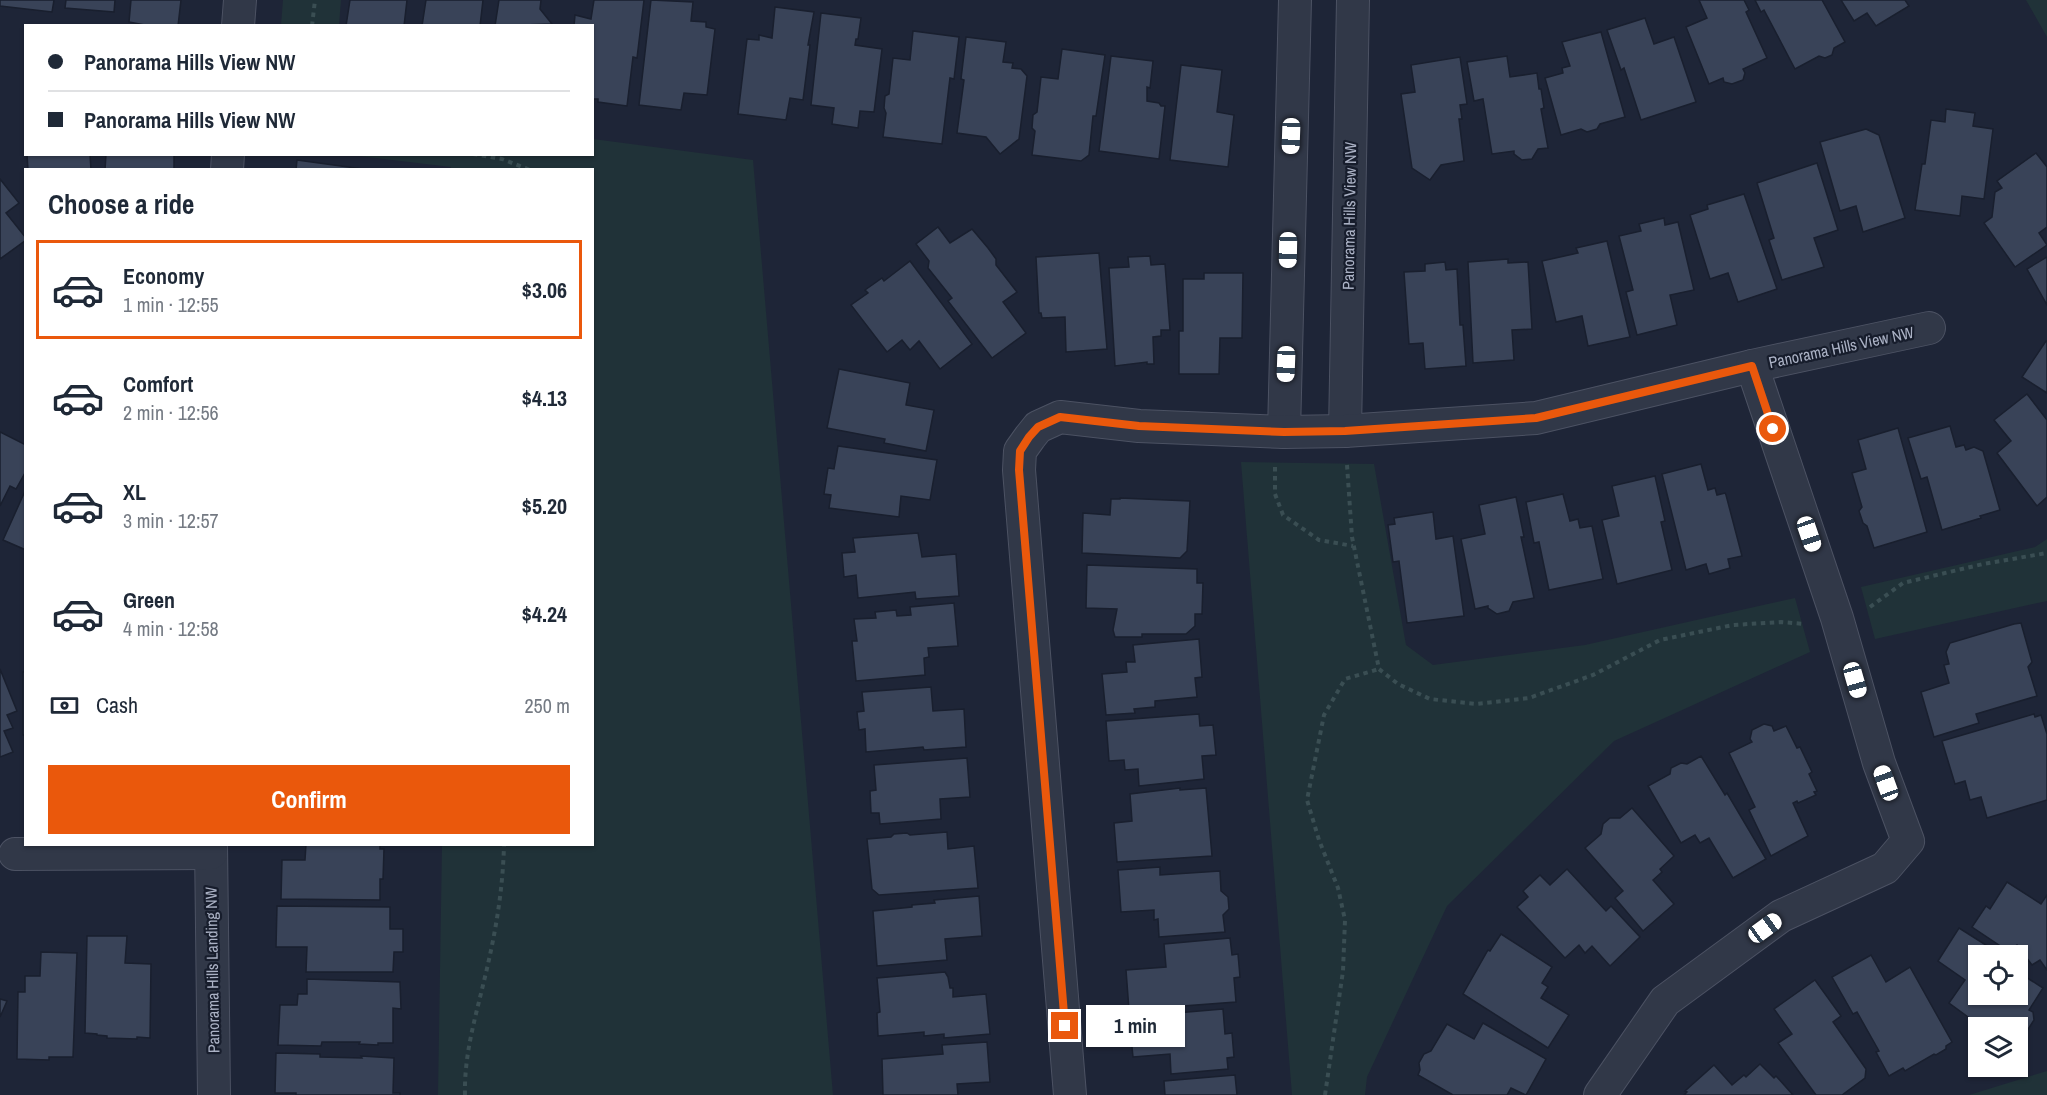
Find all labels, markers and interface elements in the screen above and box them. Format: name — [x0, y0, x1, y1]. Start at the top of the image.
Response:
text: Panorama Hills View NW — [84, 47, 295, 77]
text: Panorama Hills View NW — [84, 105, 295, 135]
car — [1281, 118, 1301, 154]
street label: Panorama Hills View NW — [1337, 141, 1361, 290]
text: Choose a ride — [48, 186, 194, 222]
car — [1279, 232, 1297, 268]
text: Economy — [123, 261, 204, 291]
icon: car — [51, 263, 105, 317]
text: $3.06 — [522, 275, 567, 305]
text: 1 min · 12:55 — [123, 291, 219, 318]
street label: Panorama Hills View NW — [1766, 321, 1916, 373]
car — [1276, 346, 1296, 382]
text: Comfort — [123, 369, 193, 399]
icon: car — [51, 371, 105, 425]
text: $4.13 — [522, 383, 567, 413]
text: 2 min · 12:56 — [123, 399, 219, 426]
route start — [1759, 415, 1786, 442]
text: XL — [123, 477, 146, 507]
icon: car — [51, 479, 105, 533]
text: $5.20 — [522, 491, 567, 521]
text: 3 min · 12:57 — [123, 507, 219, 534]
car — [1795, 514, 1823, 554]
text: Green — [123, 585, 175, 615]
icon: car — [51, 587, 105, 641]
text: $4.24 — [522, 599, 567, 629]
text: 4 min · 12:58 — [123, 615, 219, 642]
car — [1841, 660, 1869, 700]
icon: cash — [48, 689, 81, 722]
text: Cash — [96, 690, 138, 720]
text: 250 m — [524, 692, 570, 719]
car — [1871, 763, 1901, 803]
button: Confirm — [48, 765, 570, 834]
street label: Panorama Hills Landing NW — [200, 886, 224, 1053]
car — [1745, 910, 1785, 946]
map controls — [1968, 945, 2028, 1077]
button: locate — [1968, 945, 2028, 1005]
callout: 1 min — [1086, 1005, 1185, 1047]
route end — [1051, 1012, 1078, 1039]
text: 1 min — [1114, 1012, 1157, 1039]
button: layers — [1968, 1017, 2028, 1077]

